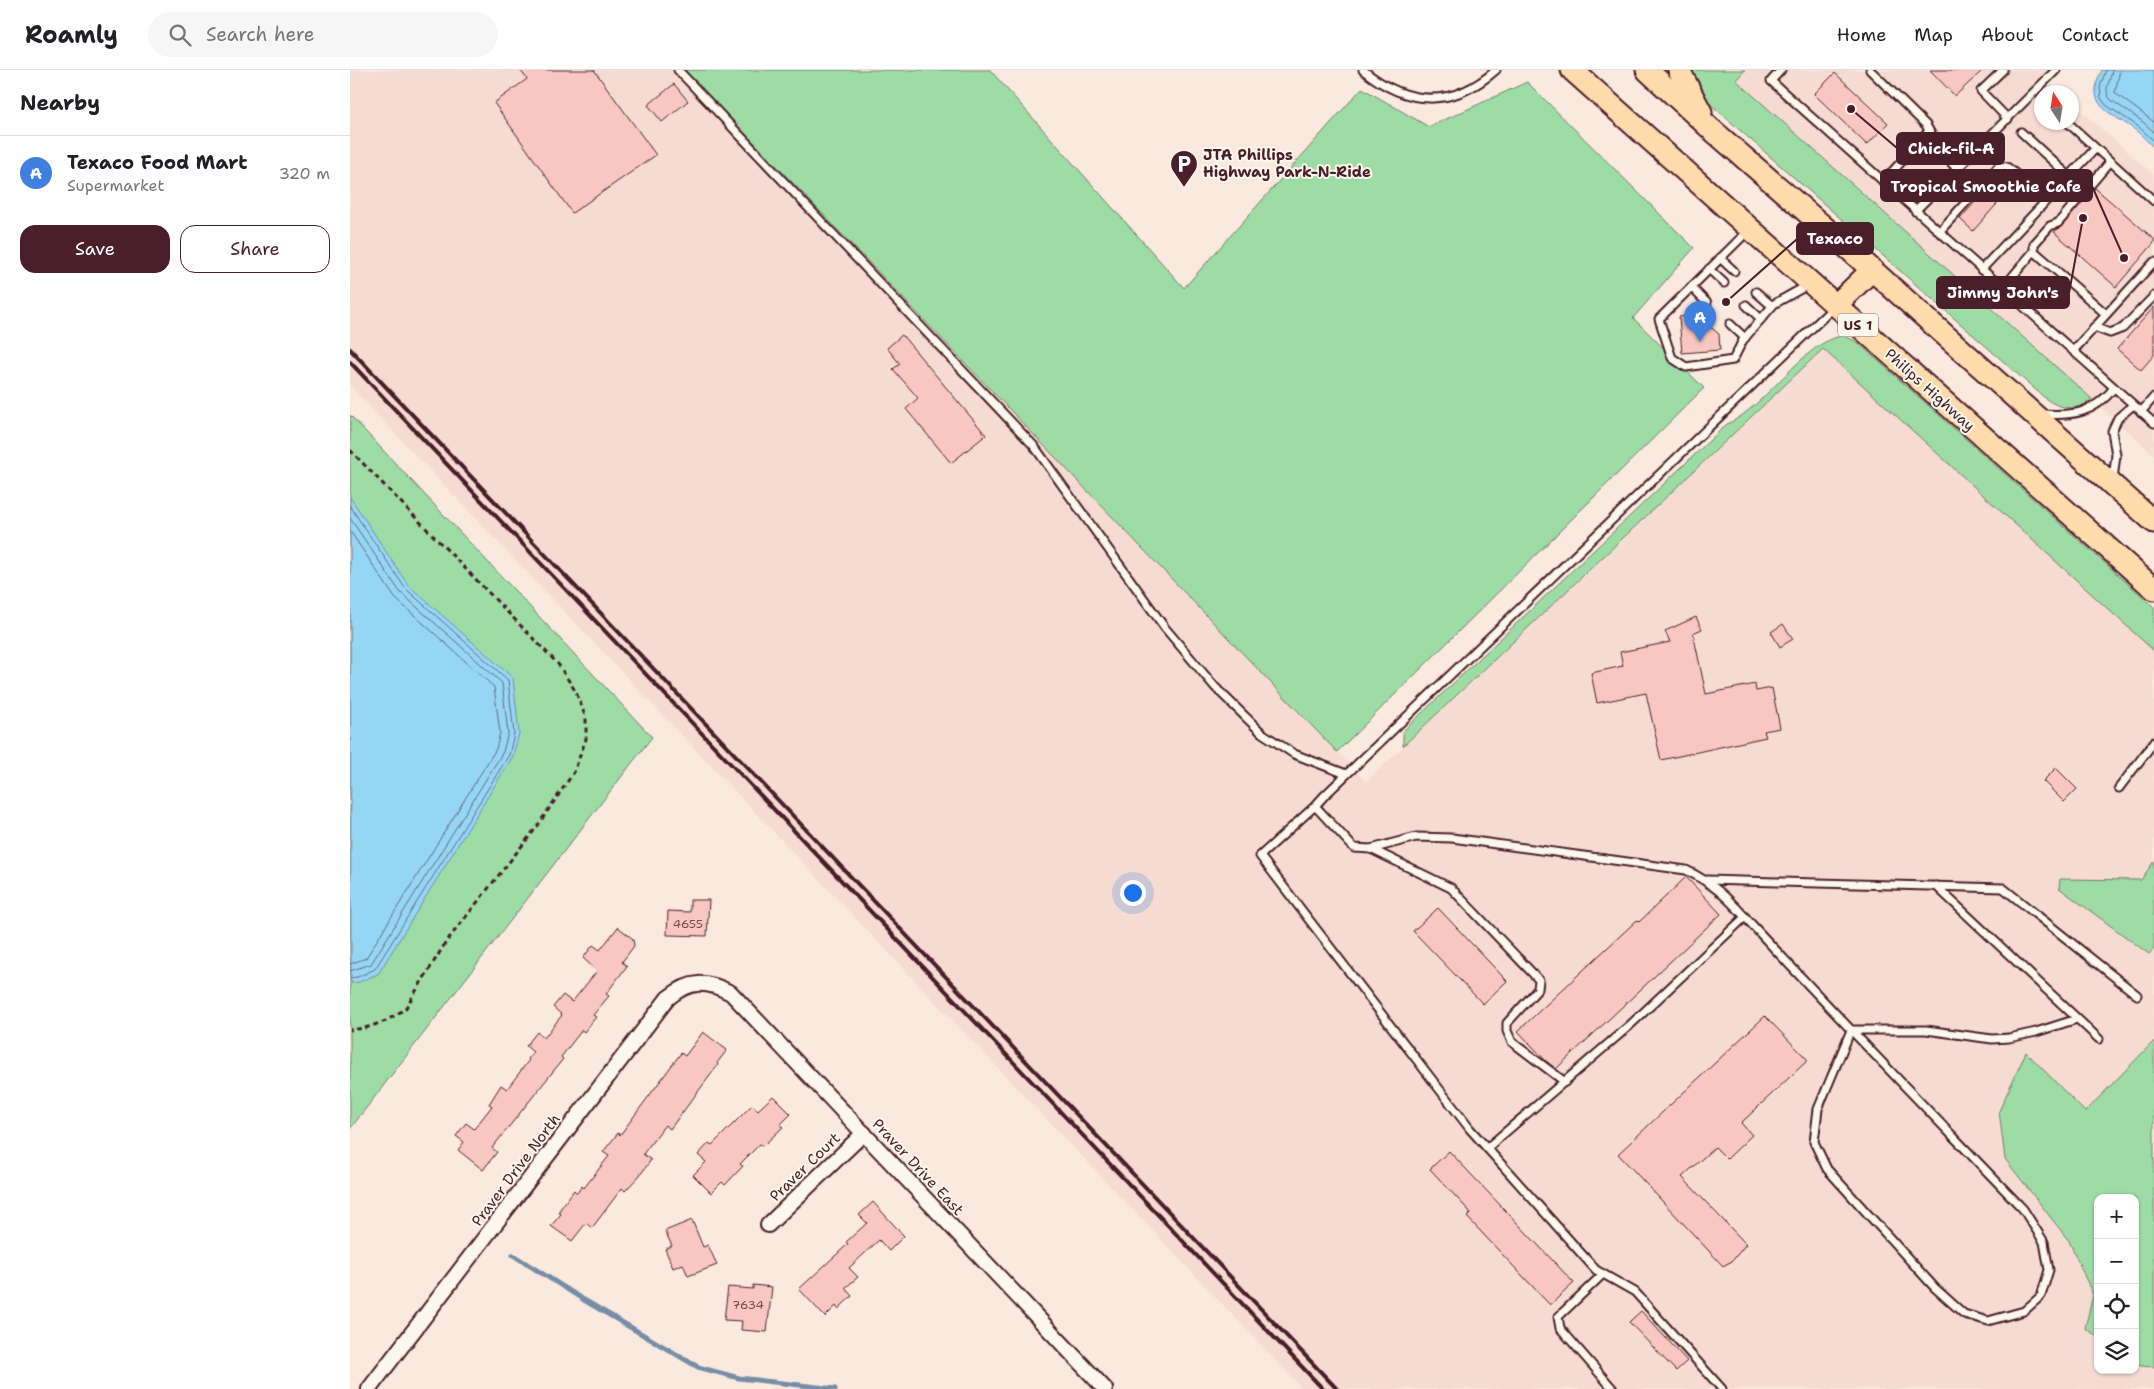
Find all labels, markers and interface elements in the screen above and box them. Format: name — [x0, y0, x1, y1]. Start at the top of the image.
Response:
search box — [148, 12, 498, 57]
text: Roamly — [25, 19, 118, 51]
icon: search — [166, 21, 194, 49]
text: Search here — [206, 22, 315, 47]
text: Home — [1837, 23, 1886, 47]
text: Map — [1914, 23, 1953, 47]
text: About — [1981, 23, 2034, 47]
text: Contact — [2062, 23, 2129, 47]
north arrow — [2034, 85, 2079, 130]
text: Nearby — [20, 89, 100, 117]
callout: Chick-fil-A — [1897, 133, 2004, 164]
text: Chick-fil-A — [1908, 138, 1994, 159]
place label: JTA Phillips Highway Park-N-Ride — [1203, 145, 1371, 182]
parking icon: JTA Phillips Highway Park-N-Ride — [1169, 149, 1199, 188]
text: Texaco Food Mart — [67, 150, 247, 175]
text: A — [30, 163, 42, 184]
text: 320 m — [279, 163, 330, 184]
callout: Tropical Smoothie Cafe — [1881, 170, 2092, 201]
text: Supermarket — [67, 175, 164, 196]
text: Tropical Smoothie Cafe — [1891, 176, 2082, 197]
callout: Texaco — [1797, 223, 1873, 254]
button: Save — [20, 225, 170, 273]
button: Share — [180, 225, 330, 273]
text: Texaco — [1807, 228, 1863, 249]
callout: Jimmy John's — [1937, 277, 2069, 308]
text: Jimmy John's — [1947, 282, 2059, 303]
pin: A — [1684, 301, 1716, 342]
road number: US 1 — [1838, 314, 1878, 336]
street label: Philips Highway — [1881, 344, 1979, 436]
your location — [1120, 880, 1146, 906]
house number: 4655 — [673, 916, 703, 932]
street label: Praver Drive North — [467, 1110, 565, 1230]
street label: Praver Drive East — [868, 1114, 968, 1220]
street label: Praver Court — [765, 1128, 845, 1206]
map controls — [2094, 1194, 2139, 1374]
button: + — [2094, 1194, 2139, 1239]
button: − — [2094, 1239, 2139, 1284]
button: locate — [2094, 1284, 2139, 1329]
house number: 7634 — [732, 1297, 764, 1313]
button: layers — [2094, 1329, 2139, 1374]

